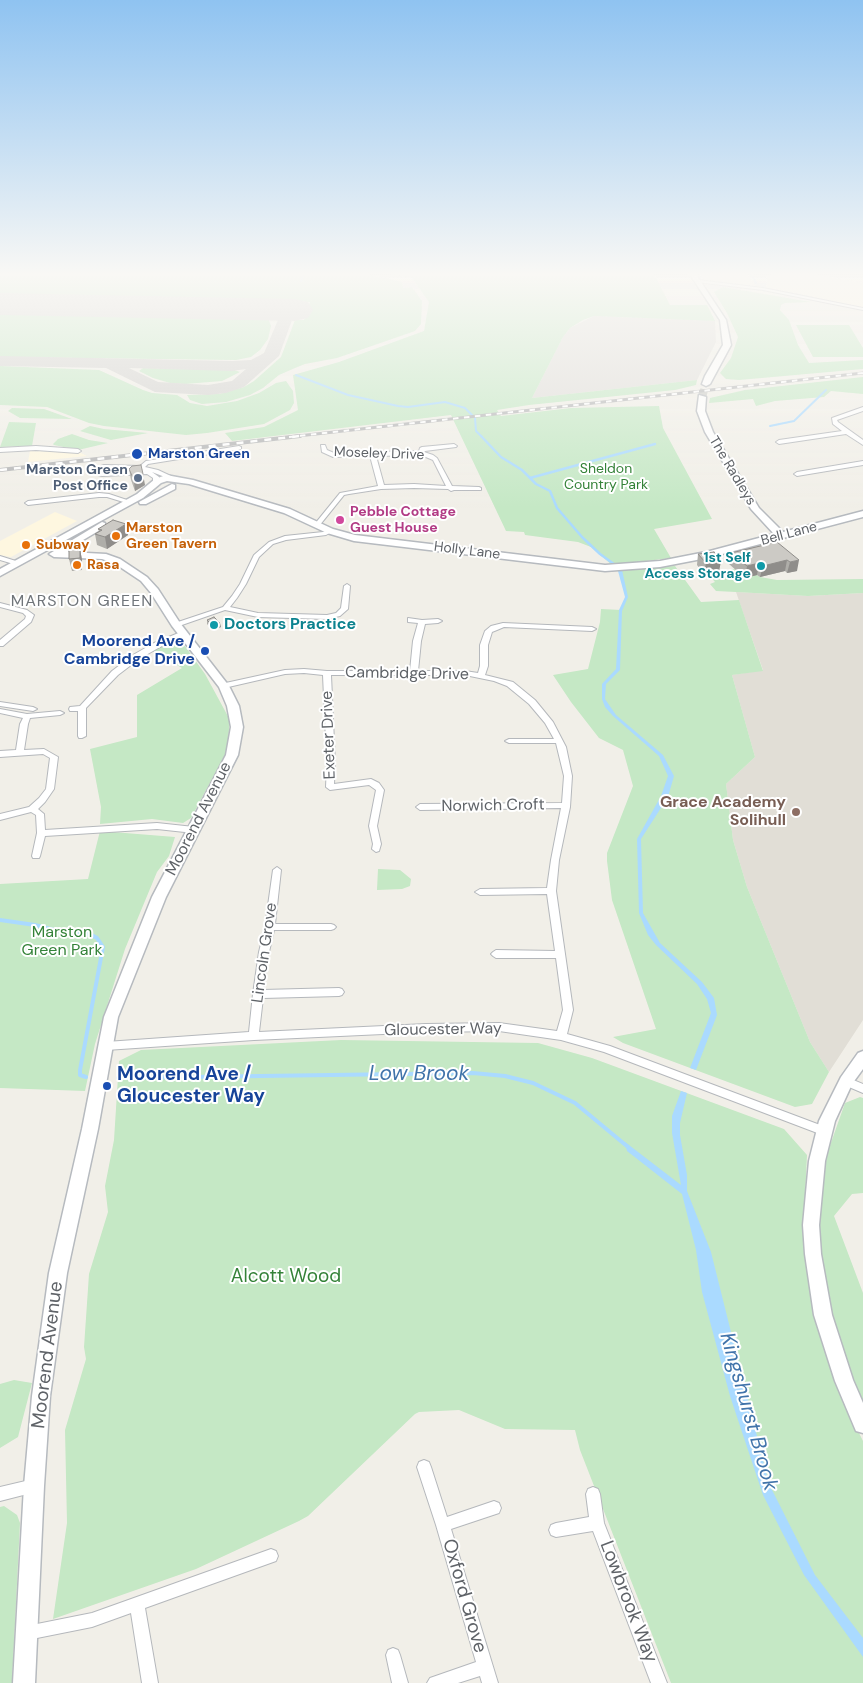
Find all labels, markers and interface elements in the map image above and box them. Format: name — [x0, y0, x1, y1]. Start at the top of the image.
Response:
street label: The Radleys — [705, 434, 759, 508]
street label: Moseley Drive — [333, 444, 425, 464]
place label: Marston Green — [148, 446, 250, 462]
marker: Marston Green — [130, 447, 144, 461]
park label: Sheldon Country Park — [564, 461, 648, 494]
place label: Marston Green Post Office — [26, 462, 128, 494]
marker: Marston Green Post Office — [132, 472, 144, 484]
place label: Pebble Cottage Guest House — [350, 504, 456, 536]
marker: Pebble Cottage Guest House — [334, 514, 346, 526]
street label: Bell Lane — [759, 518, 819, 550]
place label: Marston Green Tavern — [126, 520, 217, 552]
marker: Marston Green Tavern — [110, 530, 122, 542]
place label: Subway — [36, 537, 90, 553]
marker: Subway — [20, 539, 32, 551]
street label: Holly Lane — [433, 539, 501, 563]
place label: 1st Self Access Storage — [644, 550, 751, 582]
place label: Rasa — [87, 557, 119, 573]
marker: Rasa — [71, 559, 83, 571]
marker: 1st Self Access Storage — [755, 560, 767, 572]
district label: MARSTON GREEN — [9, 592, 155, 612]
place label: Doctors Practice — [224, 615, 356, 635]
marker: Doctors Practice — [208, 619, 220, 631]
place label: Moorend Ave / Cambridge Drive — [64, 632, 195, 670]
marker: Moorend Ave / Cambridge Drive — [199, 645, 211, 657]
street label: Cambridge Drive — [345, 663, 469, 685]
street label: Exeter Drive — [318, 690, 340, 780]
street label: Moorend Avenue — [162, 759, 236, 879]
place label: Grace Academy Solihull — [660, 793, 786, 831]
street label: Norwich Croft — [441, 795, 545, 817]
marker: Grace Academy Solihull — [790, 806, 802, 818]
street label: Lincoln Grove — [248, 902, 282, 1004]
park label: Marston Green Park — [22, 923, 102, 961]
street label: Gloucester Way — [384, 1019, 502, 1041]
water label: Low Brook — [369, 1061, 469, 1087]
place label: Moorend Ave / Gloucester Way — [117, 1064, 265, 1108]
marker: Moorend Ave / Gloucester Way — [101, 1080, 113, 1092]
park label: Alcott Wood — [231, 1266, 341, 1288]
street label: Moorend Avenue — [28, 1280, 68, 1430]
water label: Kingshurst Brook — [713, 1330, 783, 1494]
street label: Oxford Grove — [437, 1536, 491, 1656]
street label: Lowbrook Way — [594, 1538, 662, 1666]

